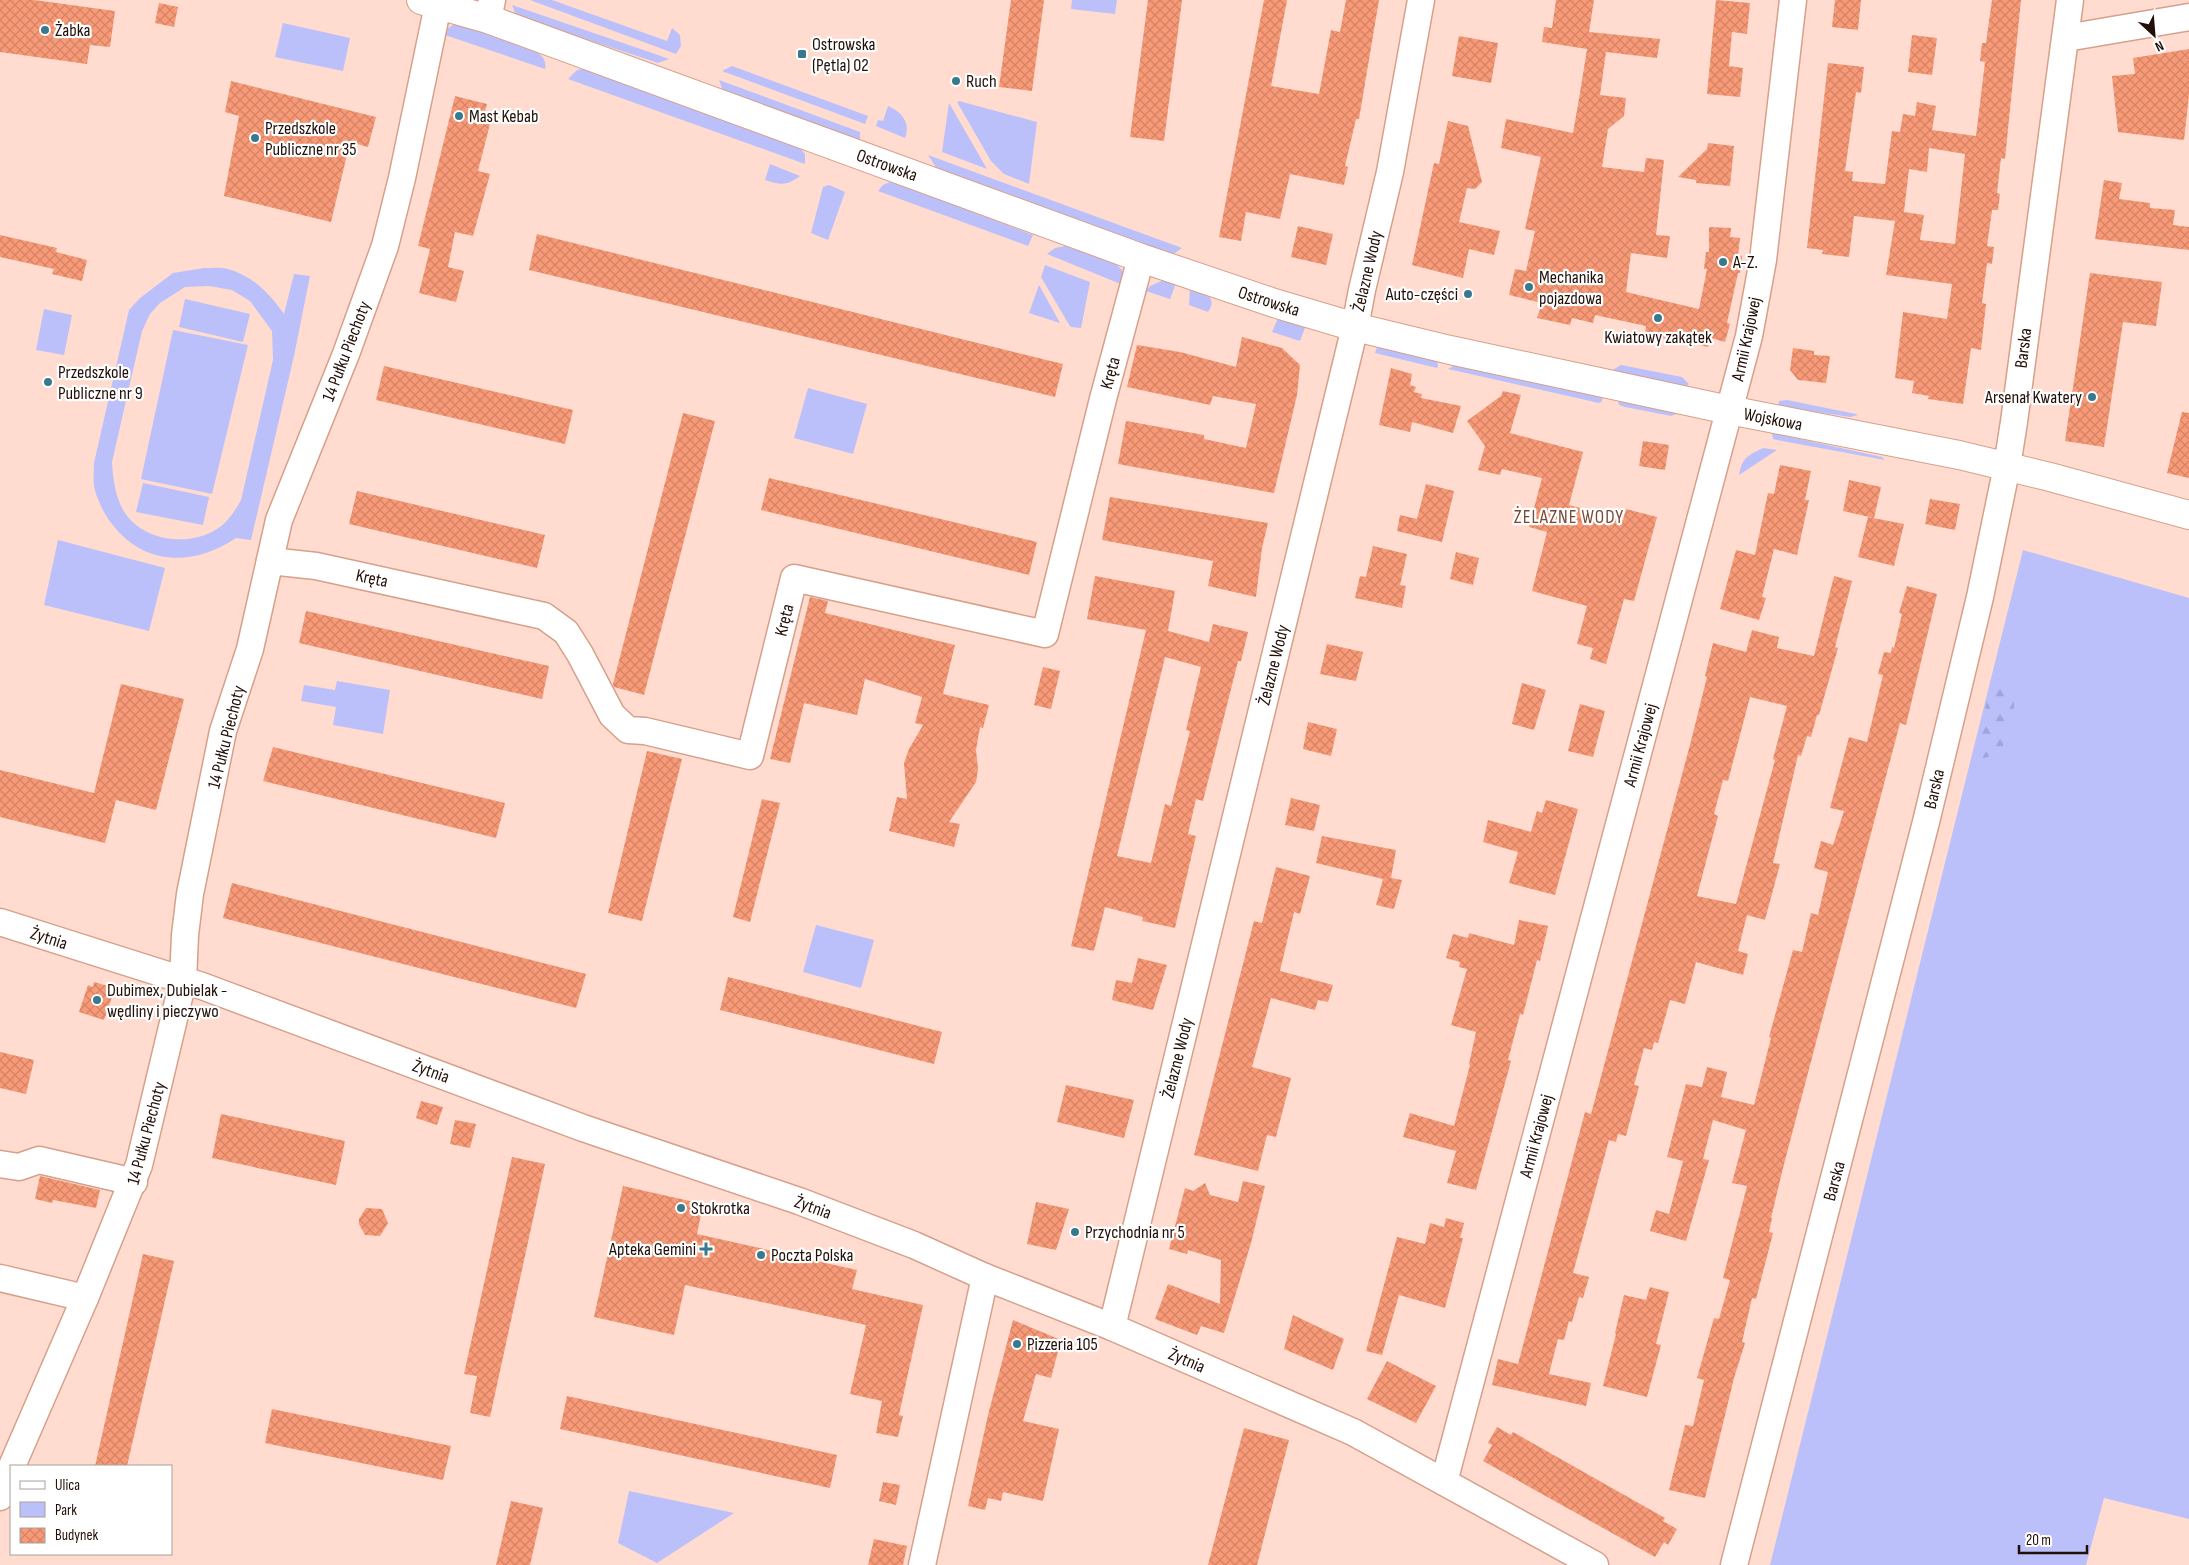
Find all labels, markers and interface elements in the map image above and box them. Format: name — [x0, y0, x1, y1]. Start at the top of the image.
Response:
north arrow — [2129, 10, 2179, 60]
place label: Żabka — [55, 20, 91, 41]
marker: Żabka — [39, 24, 51, 36]
place label: Ostrowska (Pętla) 02 — [812, 34, 876, 76]
text: N — [2152, 37, 2167, 56]
marker: Ostrowska (Pętla) 02 — [796, 48, 808, 60]
place label: Ruch — [966, 71, 997, 92]
marker: Ruch — [950, 75, 962, 87]
place label: Mast Kebab — [469, 106, 538, 127]
marker: Mast Kebab — [453, 110, 465, 122]
place label: Przedszkole Publiczne nr 35 — [265, 118, 357, 160]
marker: Przedszkole Publiczne nr 35 — [249, 132, 261, 144]
street label: Ostrowska — [853, 145, 920, 186]
street label: Żelazne Wody — [1348, 229, 1387, 314]
place label: A-Z. — [1732, 252, 1758, 273]
marker: A-Z. — [1717, 256, 1729, 268]
place label: Mechanika pojazdowa — [1539, 267, 1604, 309]
marker: Mechanika pojazdowa — [1523, 281, 1535, 293]
street label: Ostrowska — [1235, 282, 1302, 321]
place label: Auto-części — [1385, 284, 1458, 305]
marker: Auto-części — [1462, 288, 1474, 300]
street label: Armii Krajowej — [1727, 295, 1766, 384]
street label: 14 Pułku Piechoty — [318, 298, 375, 404]
marker: Kwiatowy zakątek — [1652, 312, 1664, 324]
place label: Kwiatowy zakątek — [1604, 327, 1712, 348]
street label: Barska — [2011, 327, 2036, 369]
street label: Kręta — [1096, 355, 1125, 392]
place label: Przedszkole Publiczne nr 9 — [58, 362, 143, 404]
marker: Przedszkole Publiczne nr 9 — [42, 376, 54, 388]
place label: Arsenał Kwatery — [1984, 387, 2082, 408]
marker: Arsenał Kwatery — [2086, 391, 2098, 403]
street label: Wojskowa — [1742, 404, 1804, 435]
district label: ŻELAZNE WODY — [1514, 506, 1624, 529]
street label: Kręta — [354, 565, 390, 592]
street label: Kręta — [770, 602, 799, 638]
street label: Żelazne Wody — [1253, 623, 1294, 708]
street label: 14 Pułku Piechoty — [204, 683, 249, 791]
street label: Armii Krajowej — [1619, 701, 1662, 790]
street label: Barska — [1920, 767, 1949, 811]
street label: Żytnia — [28, 923, 70, 954]
place label: Dubimex, Dubielak - wędliny i pieczywo — [107, 980, 227, 1022]
marker: Dubimex, Dubielak - wędliny i pieczywo — [91, 994, 103, 1006]
street label: Żelazne Wody — [1157, 1016, 1198, 1101]
street label: Żytnia — [410, 1055, 452, 1088]
street label: 14 Pułku Piechoty — [123, 1079, 170, 1187]
street label: Armii Krajowej — [1515, 1092, 1558, 1181]
street label: Barska — [1819, 1159, 1850, 1203]
street label: Żytnia — [792, 1191, 834, 1224]
place label: Stokrotka — [691, 1198, 750, 1219]
marker: Stokrotka — [675, 1202, 687, 1214]
place label: Przychodnia nr 5 — [1085, 1222, 1185, 1243]
marker: Przychodnia nr 5 — [1069, 1226, 1081, 1238]
place label: Apteka Gemini — [608, 1239, 696, 1260]
marker: Apteka Gemini — [700, 1243, 712, 1255]
place label: Poczta Polska — [771, 1245, 854, 1266]
marker: Poczta Polska — [755, 1249, 767, 1261]
place label: Pizzeria 105 — [1027, 1334, 1098, 1355]
marker: Pizzeria 105 — [1011, 1338, 1023, 1350]
street label: Żytnia — [1165, 1343, 1208, 1378]
legend — [10, 1465, 172, 1555]
text: Ulica — [55, 1476, 80, 1495]
text: Park — [55, 1501, 77, 1520]
scale bar — [2019, 1522, 2086, 1554]
text: Budynek — [55, 1526, 98, 1545]
text: 20 m — [2026, 1531, 2051, 1550]

